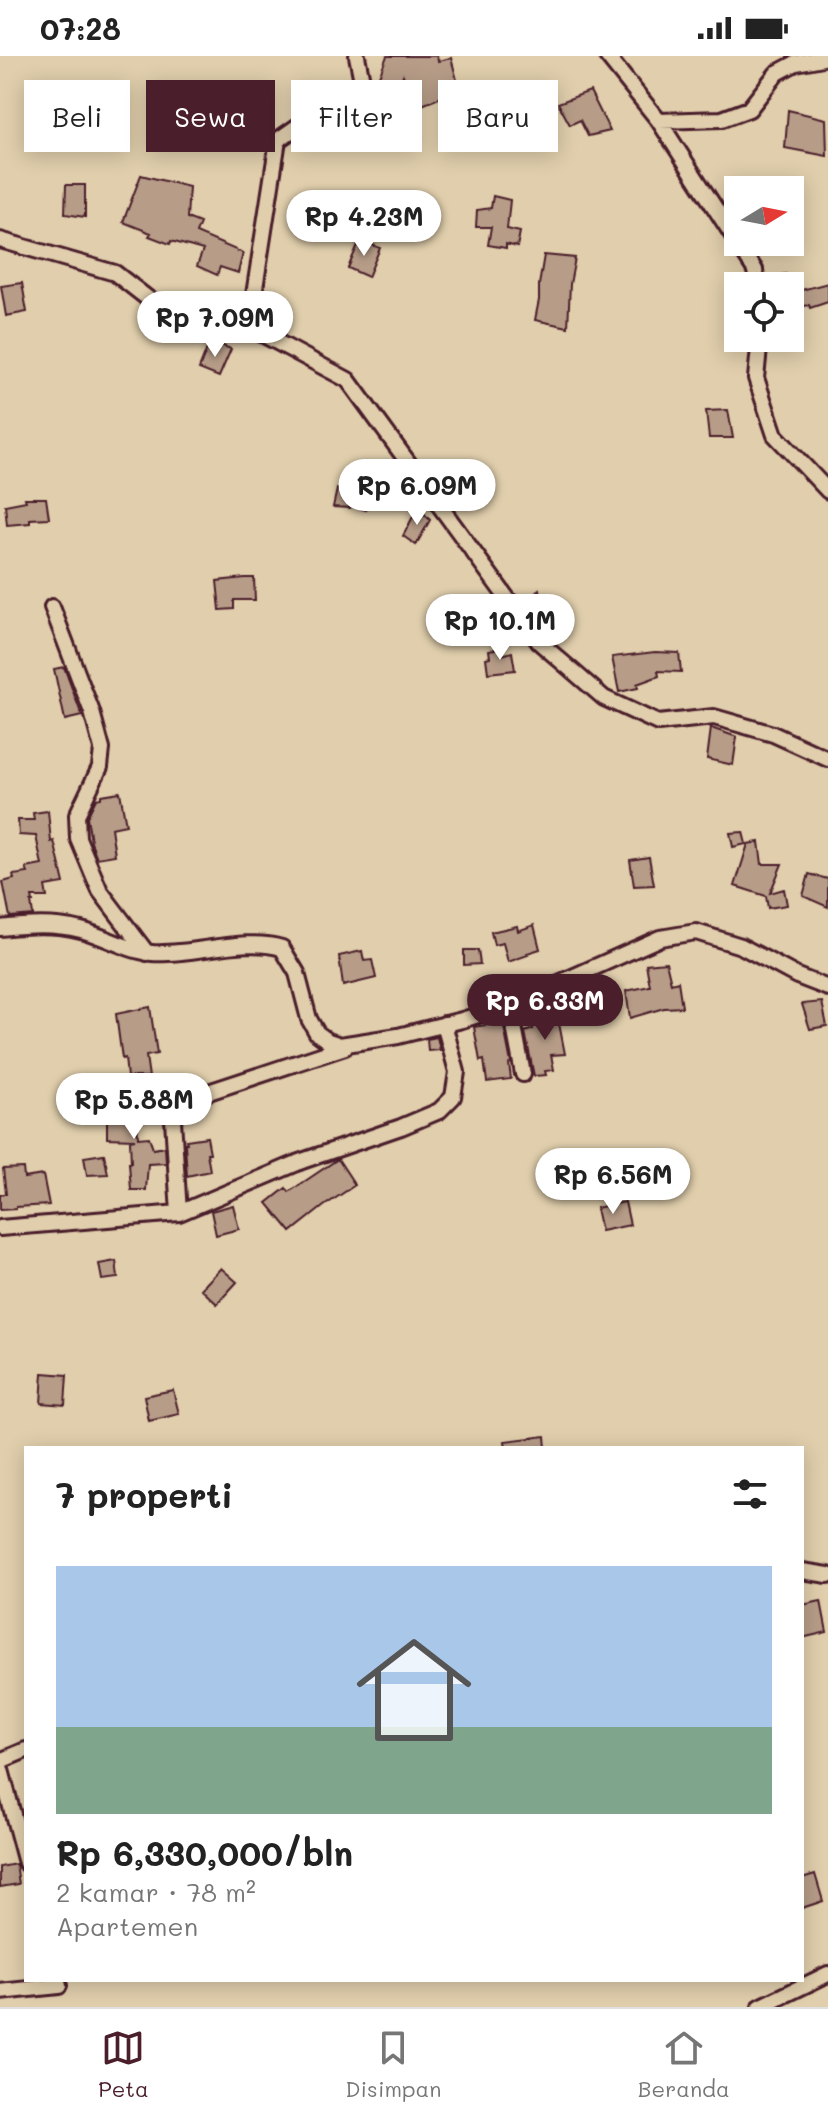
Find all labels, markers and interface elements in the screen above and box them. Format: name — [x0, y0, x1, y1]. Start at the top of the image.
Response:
text: 07:28 — [40, 8, 121, 48]
chip: Beli — [24, 80, 130, 152]
chip: Sewa — [146, 80, 275, 152]
chip: Filter — [291, 80, 422, 152]
chip: Baru — [438, 80, 558, 152]
north arrow — [724, 176, 804, 256]
map controls — [724, 176, 804, 352]
pin: Rp 4.23M — [281, 190, 447, 258]
text: Rp 4.23M — [304, 199, 424, 233]
button: locate — [724, 272, 804, 352]
pin: Rp 7.09M — [132, 291, 298, 359]
text: Rp 7.09M — [155, 300, 275, 334]
pin: Rp 6.09M — [334, 459, 500, 527]
text: Rp 6.09M — [357, 468, 477, 502]
pin: Rp 10.1M — [417, 594, 583, 662]
text: Rp 10.1M — [444, 603, 556, 637]
pin: Rp 6.33M — [462, 974, 628, 1042]
text: Rp 6.33M — [485, 983, 605, 1017]
pin: Rp 5.88M — [51, 1073, 217, 1141]
text: Rp 5.88M — [74, 1082, 194, 1116]
pin: Rp 6.56M — [530, 1148, 696, 1216]
text: Rp 6.56M — [553, 1157, 673, 1191]
text: 7 properti — [56, 1472, 233, 1517]
icon: filters — [728, 1472, 772, 1516]
icon: home — [342, 1618, 486, 1762]
text: Rp 6,330,000/bln — [56, 1830, 353, 1875]
text: 2 kamar · 78 m² — [56, 1875, 256, 1909]
text: Apartemen — [56, 1909, 198, 1943]
tab: Peta — [98, 2026, 149, 2103]
tab: Disimpan — [345, 2026, 441, 2103]
tab: Beranda — [638, 2026, 730, 2103]

